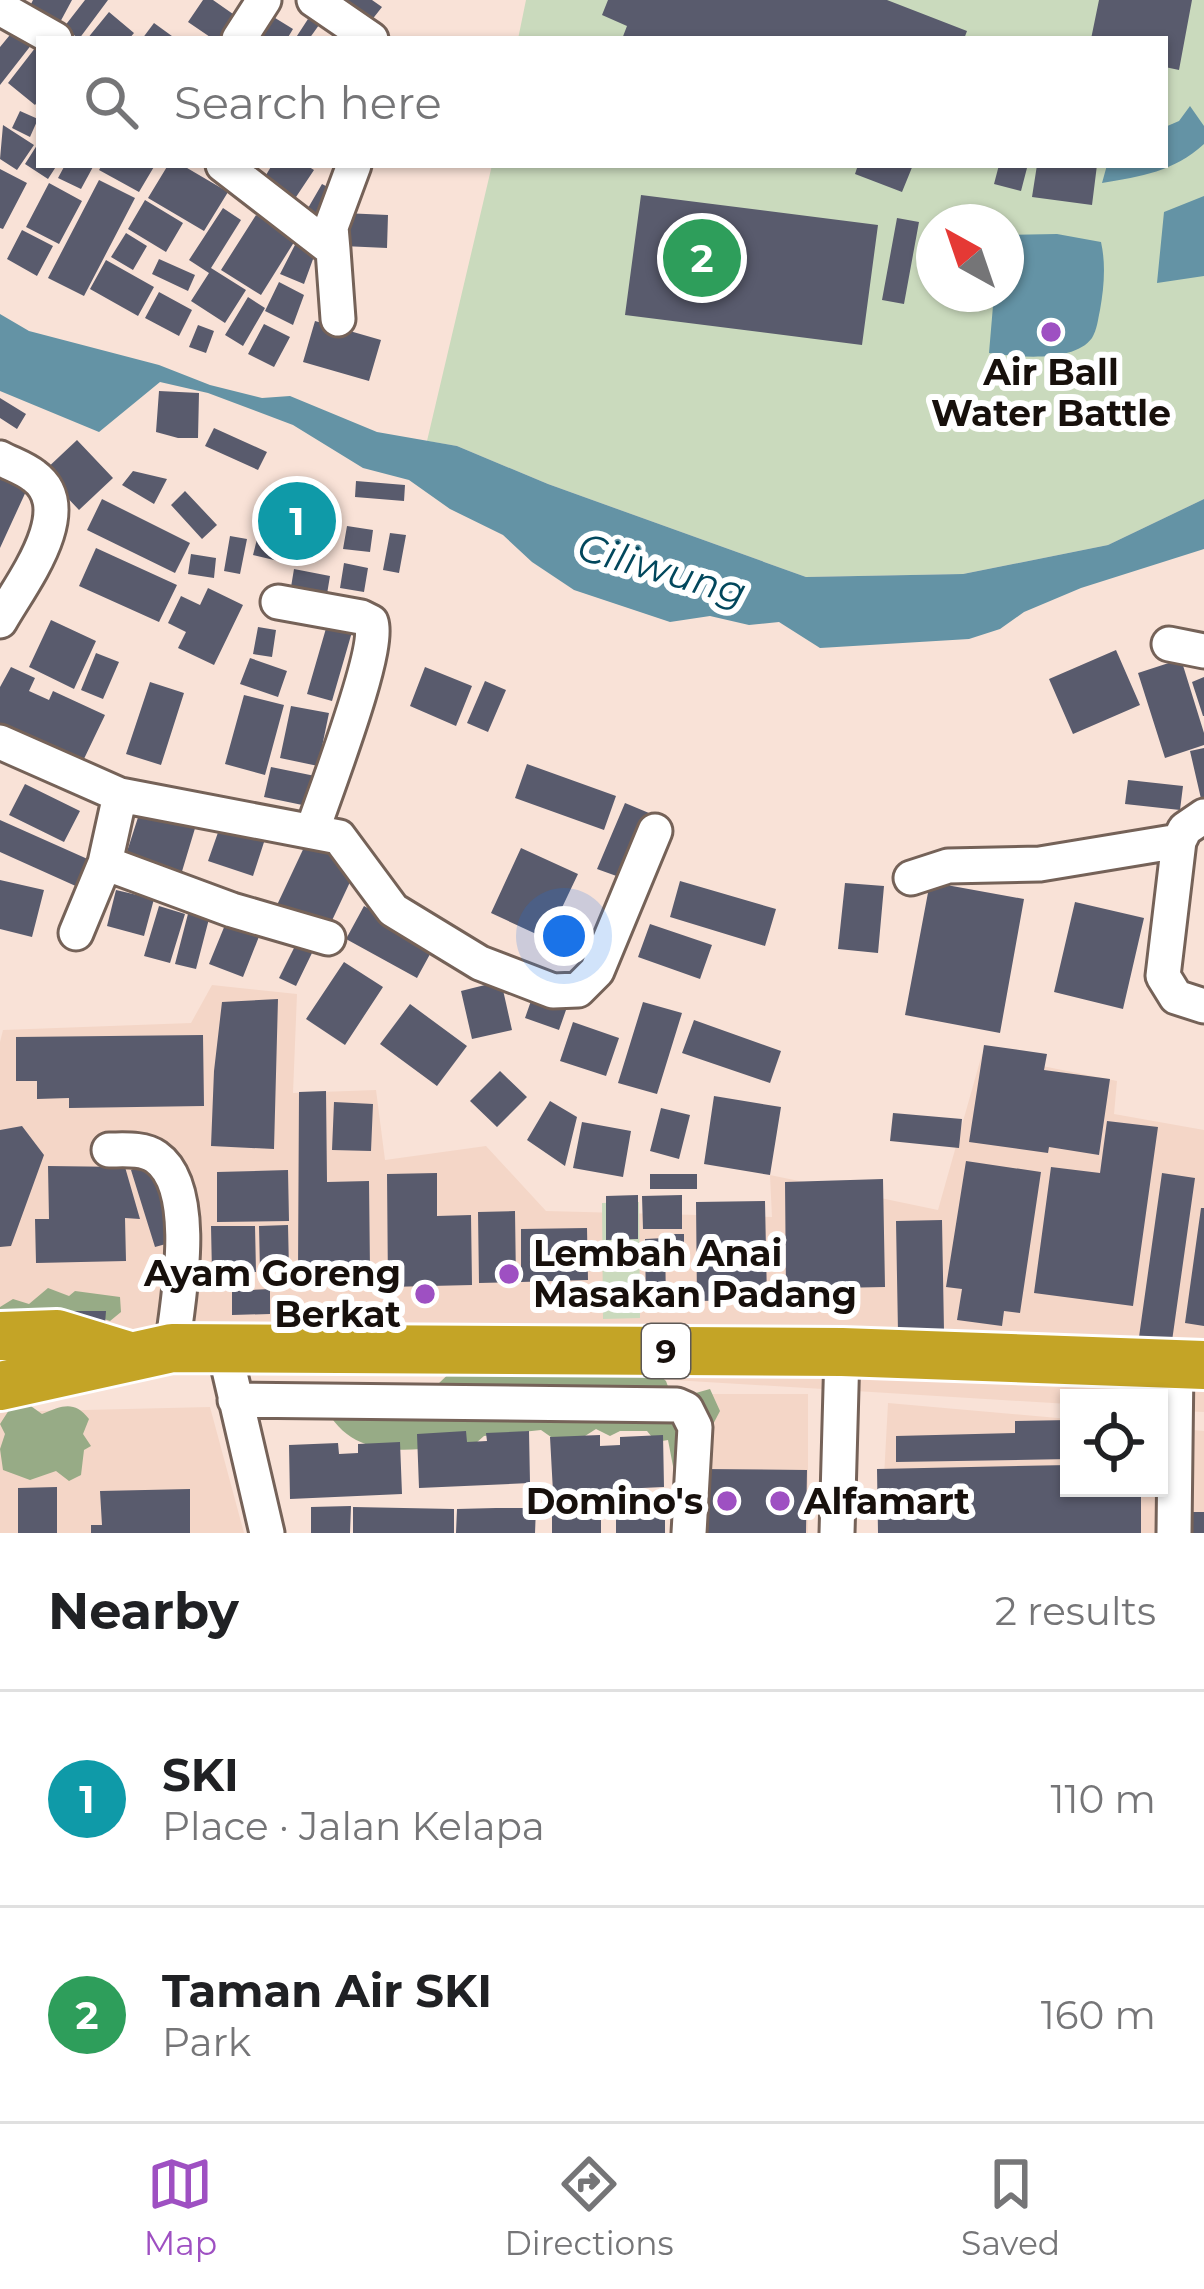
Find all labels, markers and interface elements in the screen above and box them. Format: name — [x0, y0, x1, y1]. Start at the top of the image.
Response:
search box — [36, 36, 1168, 168]
icon: search — [78, 69, 144, 135]
text: Search here — [174, 75, 442, 130]
north arrow — [916, 204, 1024, 312]
pin: 2 — [663, 213, 741, 303]
marker: Air Ball Water Battle — [1038, 319, 1064, 345]
place label: Air Ball Water Battle — [931, 350, 1171, 435]
pin: 1 — [258, 476, 336, 566]
water label: Ciliwung — [572, 522, 752, 616]
your location — [534, 906, 594, 966]
place label: Lembah Anai Masakan Padang — [533, 1231, 857, 1316]
place label: Ayam Goreng Berkat — [143, 1251, 401, 1336]
marker: Lembah Anai Masakan Padang — [496, 1261, 522, 1287]
marker: Ayam Goreng Berkat — [412, 1281, 438, 1307]
road number: 9 — [642, 1324, 690, 1378]
map controls — [1060, 1389, 1168, 1497]
button: locate — [1060, 1389, 1168, 1497]
place label: Domino's — [526, 1479, 703, 1523]
place label: Alfamart — [803, 1479, 970, 1523]
marker: Domino's — [714, 1488, 740, 1514]
marker: Alfamart — [767, 1488, 793, 1514]
text: Nearby — [48, 1580, 239, 1642]
text: 2 results — [995, 1587, 1156, 1635]
text: SKI — [162, 1747, 239, 1802]
text: 1 — [79, 1775, 95, 1823]
text: 110 m — [1050, 1775, 1156, 1823]
text: Place · Jalan Kelapa — [162, 1802, 545, 1850]
text: Taman Air SKI — [162, 1963, 492, 2018]
text: 2 — [75, 1991, 99, 2039]
text: 160 m — [1041, 1991, 1156, 2039]
text: Park — [162, 2018, 251, 2066]
tab: Map — [144, 2151, 217, 2263]
tab: Directions — [505, 2151, 674, 2263]
tab: Saved — [961, 2151, 1060, 2263]

